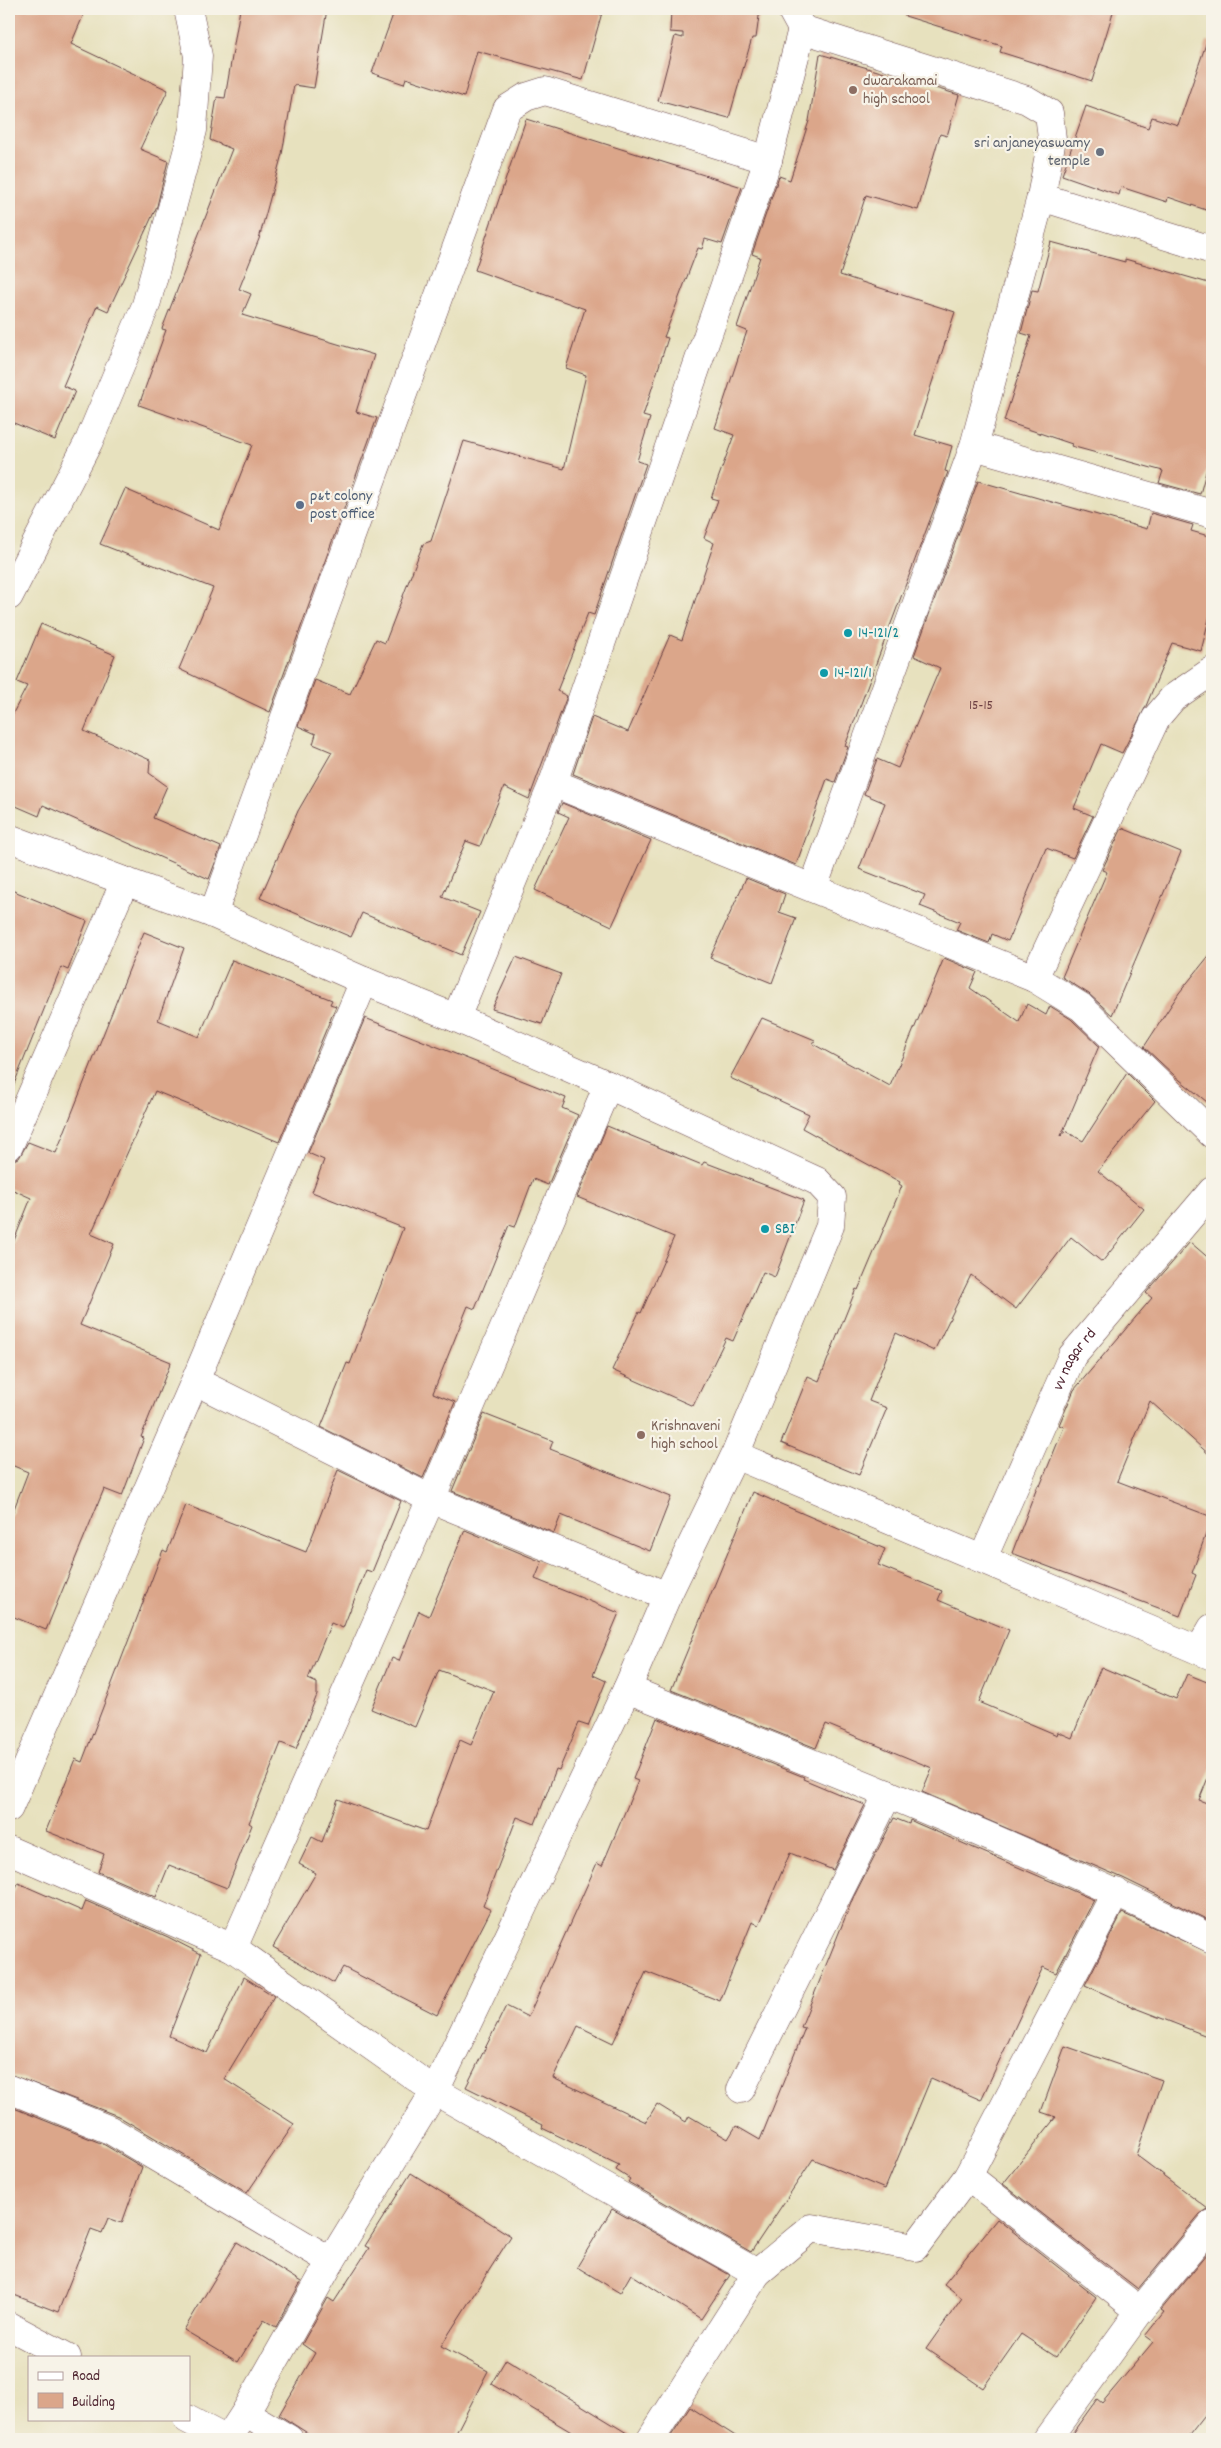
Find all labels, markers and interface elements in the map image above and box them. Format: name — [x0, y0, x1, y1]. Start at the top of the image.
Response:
place label: dwarakamai high school — [863, 70, 937, 111]
marker: dwarakamai high school — [847, 84, 859, 96]
place label: sri anjaneyaswamy temple — [974, 132, 1091, 173]
marker: sri anjaneyaswamy temple — [1094, 146, 1106, 158]
place label: p&t colony post office — [310, 485, 375, 526]
marker: p&t colony post office — [294, 499, 306, 511]
place label: 14-121/2 — [858, 622, 899, 645]
marker: 14-121/2 — [842, 627, 854, 639]
place label: 14-121/1 — [834, 662, 872, 685]
marker: 14-121/1 — [818, 667, 830, 679]
house number: 15-15 — [969, 696, 993, 716]
place label: SBI — [775, 1218, 795, 1241]
marker: SBI — [759, 1223, 771, 1235]
street label: vv nagar rd — [1047, 1323, 1102, 1394]
place label: Krishnaveni high school — [651, 1415, 720, 1456]
marker: Krishnaveni high school — [635, 1429, 647, 1441]
legend — [28, 2356, 190, 2420]
text: Road — [72, 2366, 100, 2388]
text: Building — [72, 2392, 115, 2414]

